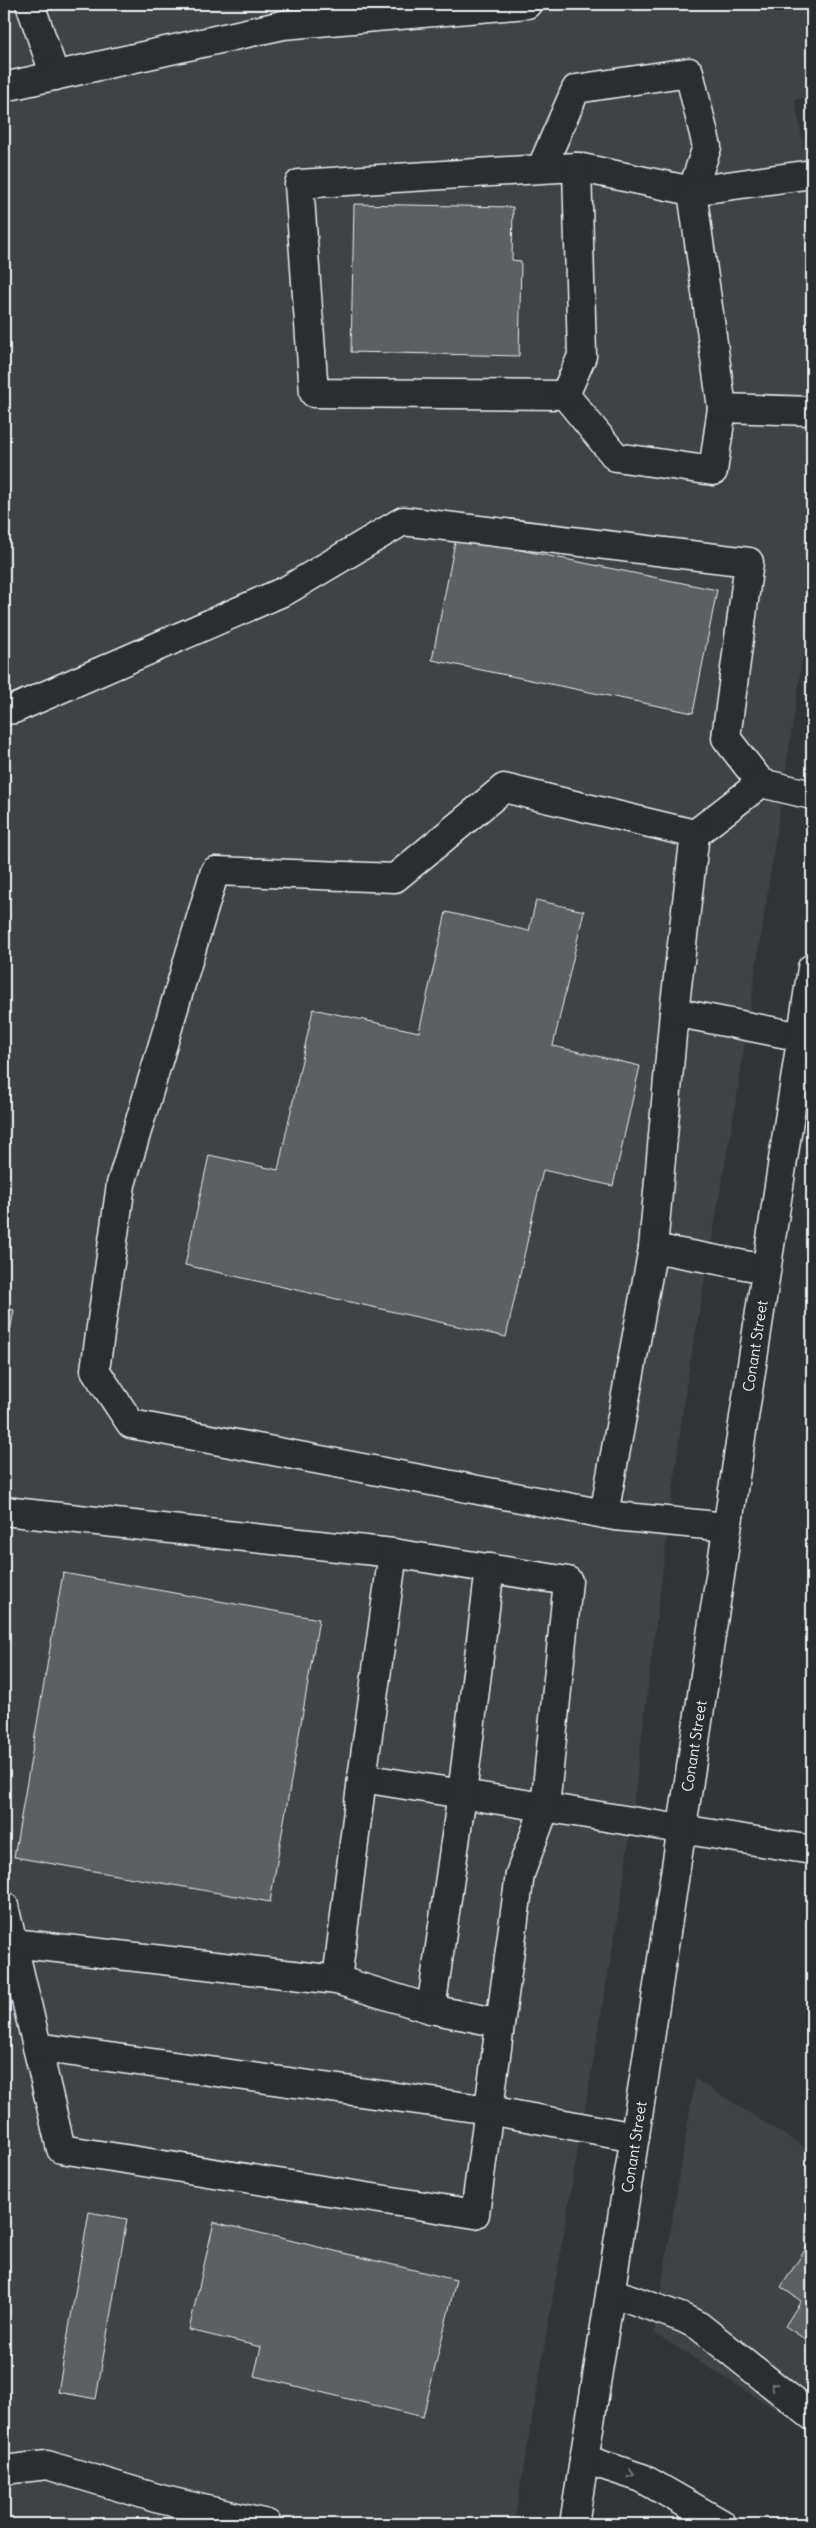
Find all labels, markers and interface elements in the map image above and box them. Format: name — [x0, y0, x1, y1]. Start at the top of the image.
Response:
street label: Conant Street — [738, 1299, 772, 1393]
street label: Conant Street — [677, 1699, 711, 1793]
street label: Conant Street — [617, 2100, 651, 2194]
one-way arrow — [771, 2384, 780, 2392]
one-way arrow — [626, 2469, 634, 2479]

